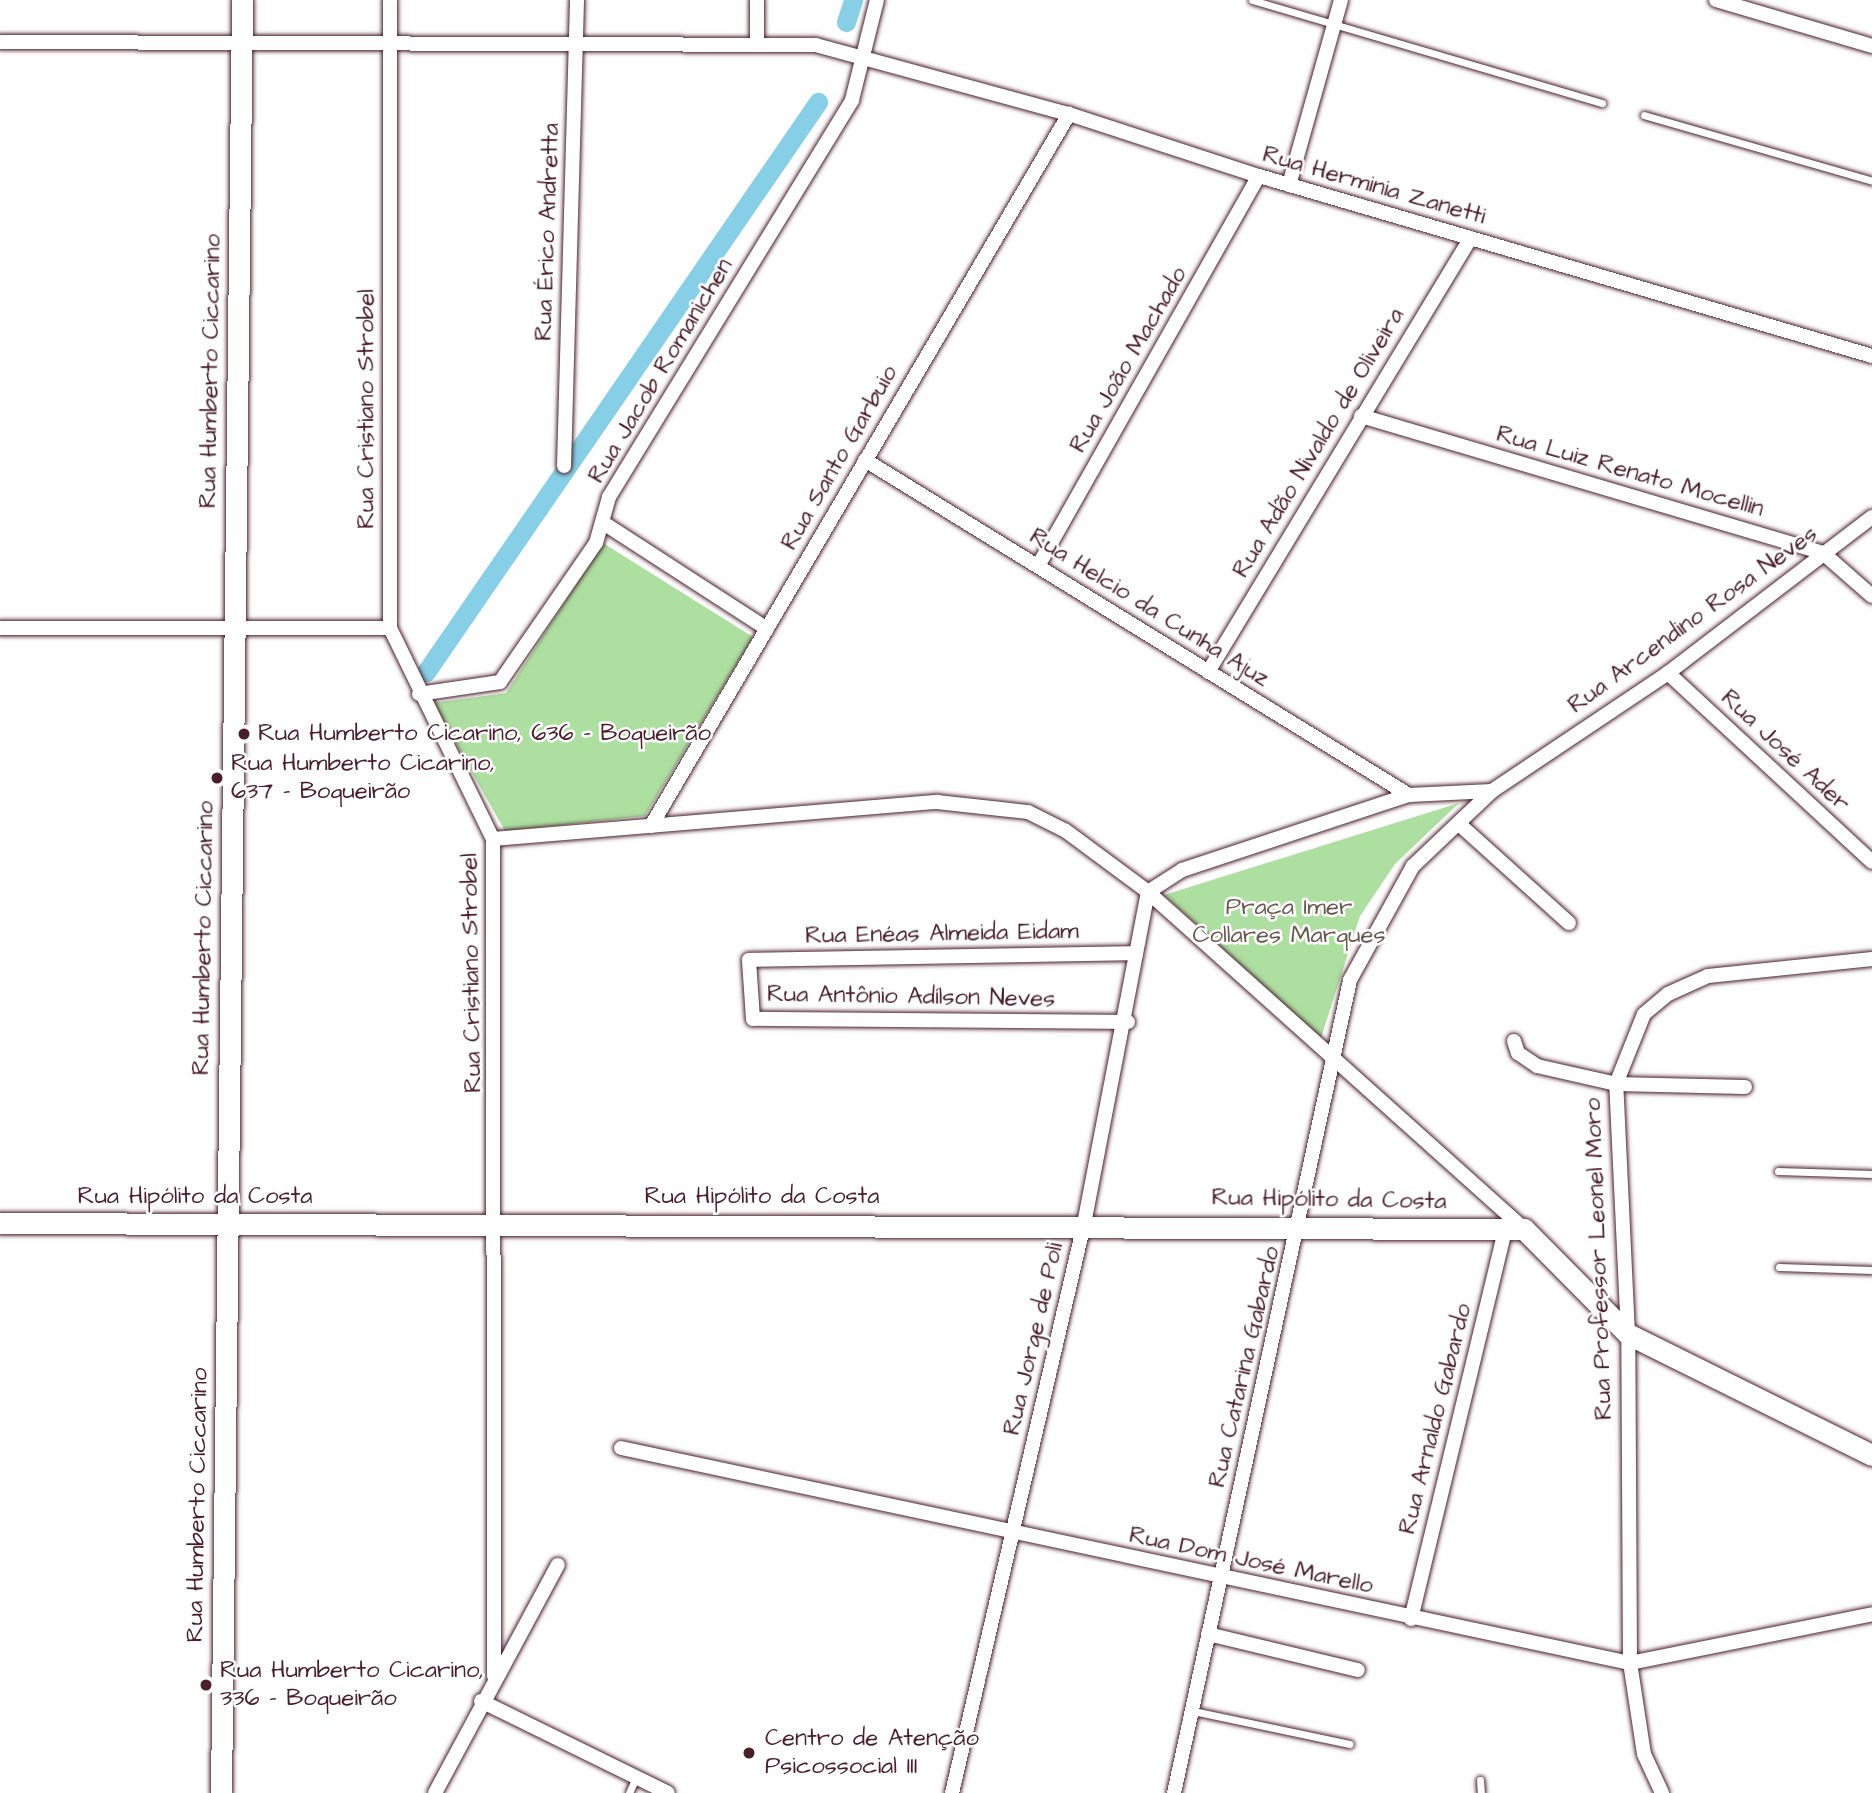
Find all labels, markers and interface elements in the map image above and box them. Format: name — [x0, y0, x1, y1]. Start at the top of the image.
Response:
street label: Rua Érico Andretta — [530, 123, 566, 341]
street label: Rua Herminia Zanetti — [1259, 140, 1489, 232]
street label: Rua Humberto Ciccarino — [194, 233, 228, 509]
street label: Rua Jacob Romanichen — [582, 253, 740, 489]
street label: Rua João Machado — [1064, 262, 1194, 458]
street label: Rua Cristiano Strobel — [353, 289, 381, 529]
street label: Rua Adão Nivaldo de Oliveira — [1227, 303, 1411, 583]
street label: Rua Santo Garbuio — [775, 361, 905, 555]
street label: Rua Luiz Renato Mocellin — [1493, 420, 1767, 524]
street label: Rua Arcendino Rosa Neves — [1563, 520, 1823, 720]
street label: Rua Helcio da Cunha Ajuz — [1024, 522, 1274, 694]
street label: Rua José Ader — [1715, 684, 1855, 818]
place label: Rua Humberto Cicarino, 636 - Boqueirão — [258, 720, 711, 748]
marker: Rua Humberto Cicarino, 636 - Boqueirão — [236, 726, 252, 742]
place label: Rua Humberto Cicarino, 637 - Boqueirão — [231, 750, 495, 806]
marker: Rua Humberto Cicarino, 637 - Boqueirão — [209, 770, 225, 786]
street label: Rua Humberto Ciccarino — [187, 800, 221, 1076]
street label: Rua Cristiano Strobel — [456, 853, 488, 1093]
park label: Praça Imer Collares Marques — [1193, 894, 1385, 950]
street label: Rua Enéas Almeida Eidam — [805, 917, 1079, 951]
street label: Rua Antônio Adílson Neves — [767, 980, 1055, 1014]
street label: Rua Professor Leonel Moro — [1579, 1097, 1619, 1421]
street label: Rua Hipólito da Costa — [78, 1183, 312, 1211]
street label: Rua Hipólito da Costa — [645, 1183, 879, 1211]
street label: Rua Hipólito da Costa — [1211, 1184, 1447, 1216]
street label: Rua Jorge de Poli — [998, 1240, 1070, 1438]
street label: Rua Catarina Gabardo — [1203, 1244, 1287, 1490]
street label: Rua Arnaldo Gabardo — [1393, 1301, 1479, 1537]
street label: Rua Humberto Ciccarino — [181, 1367, 215, 1643]
street label: Rua Dom José Marello — [1126, 1521, 1376, 1601]
place label: Rua Humberto Cicarino, 336 - Boqueirão — [220, 1657, 484, 1713]
marker: Rua Humberto Cicarino, 336 - Boqueirão — [198, 1677, 214, 1693]
place label: Centro de Atenção Psicossocial III — [765, 1725, 979, 1781]
marker: Centro de Atenção Psicossocial III — [739, 1743, 759, 1763]

